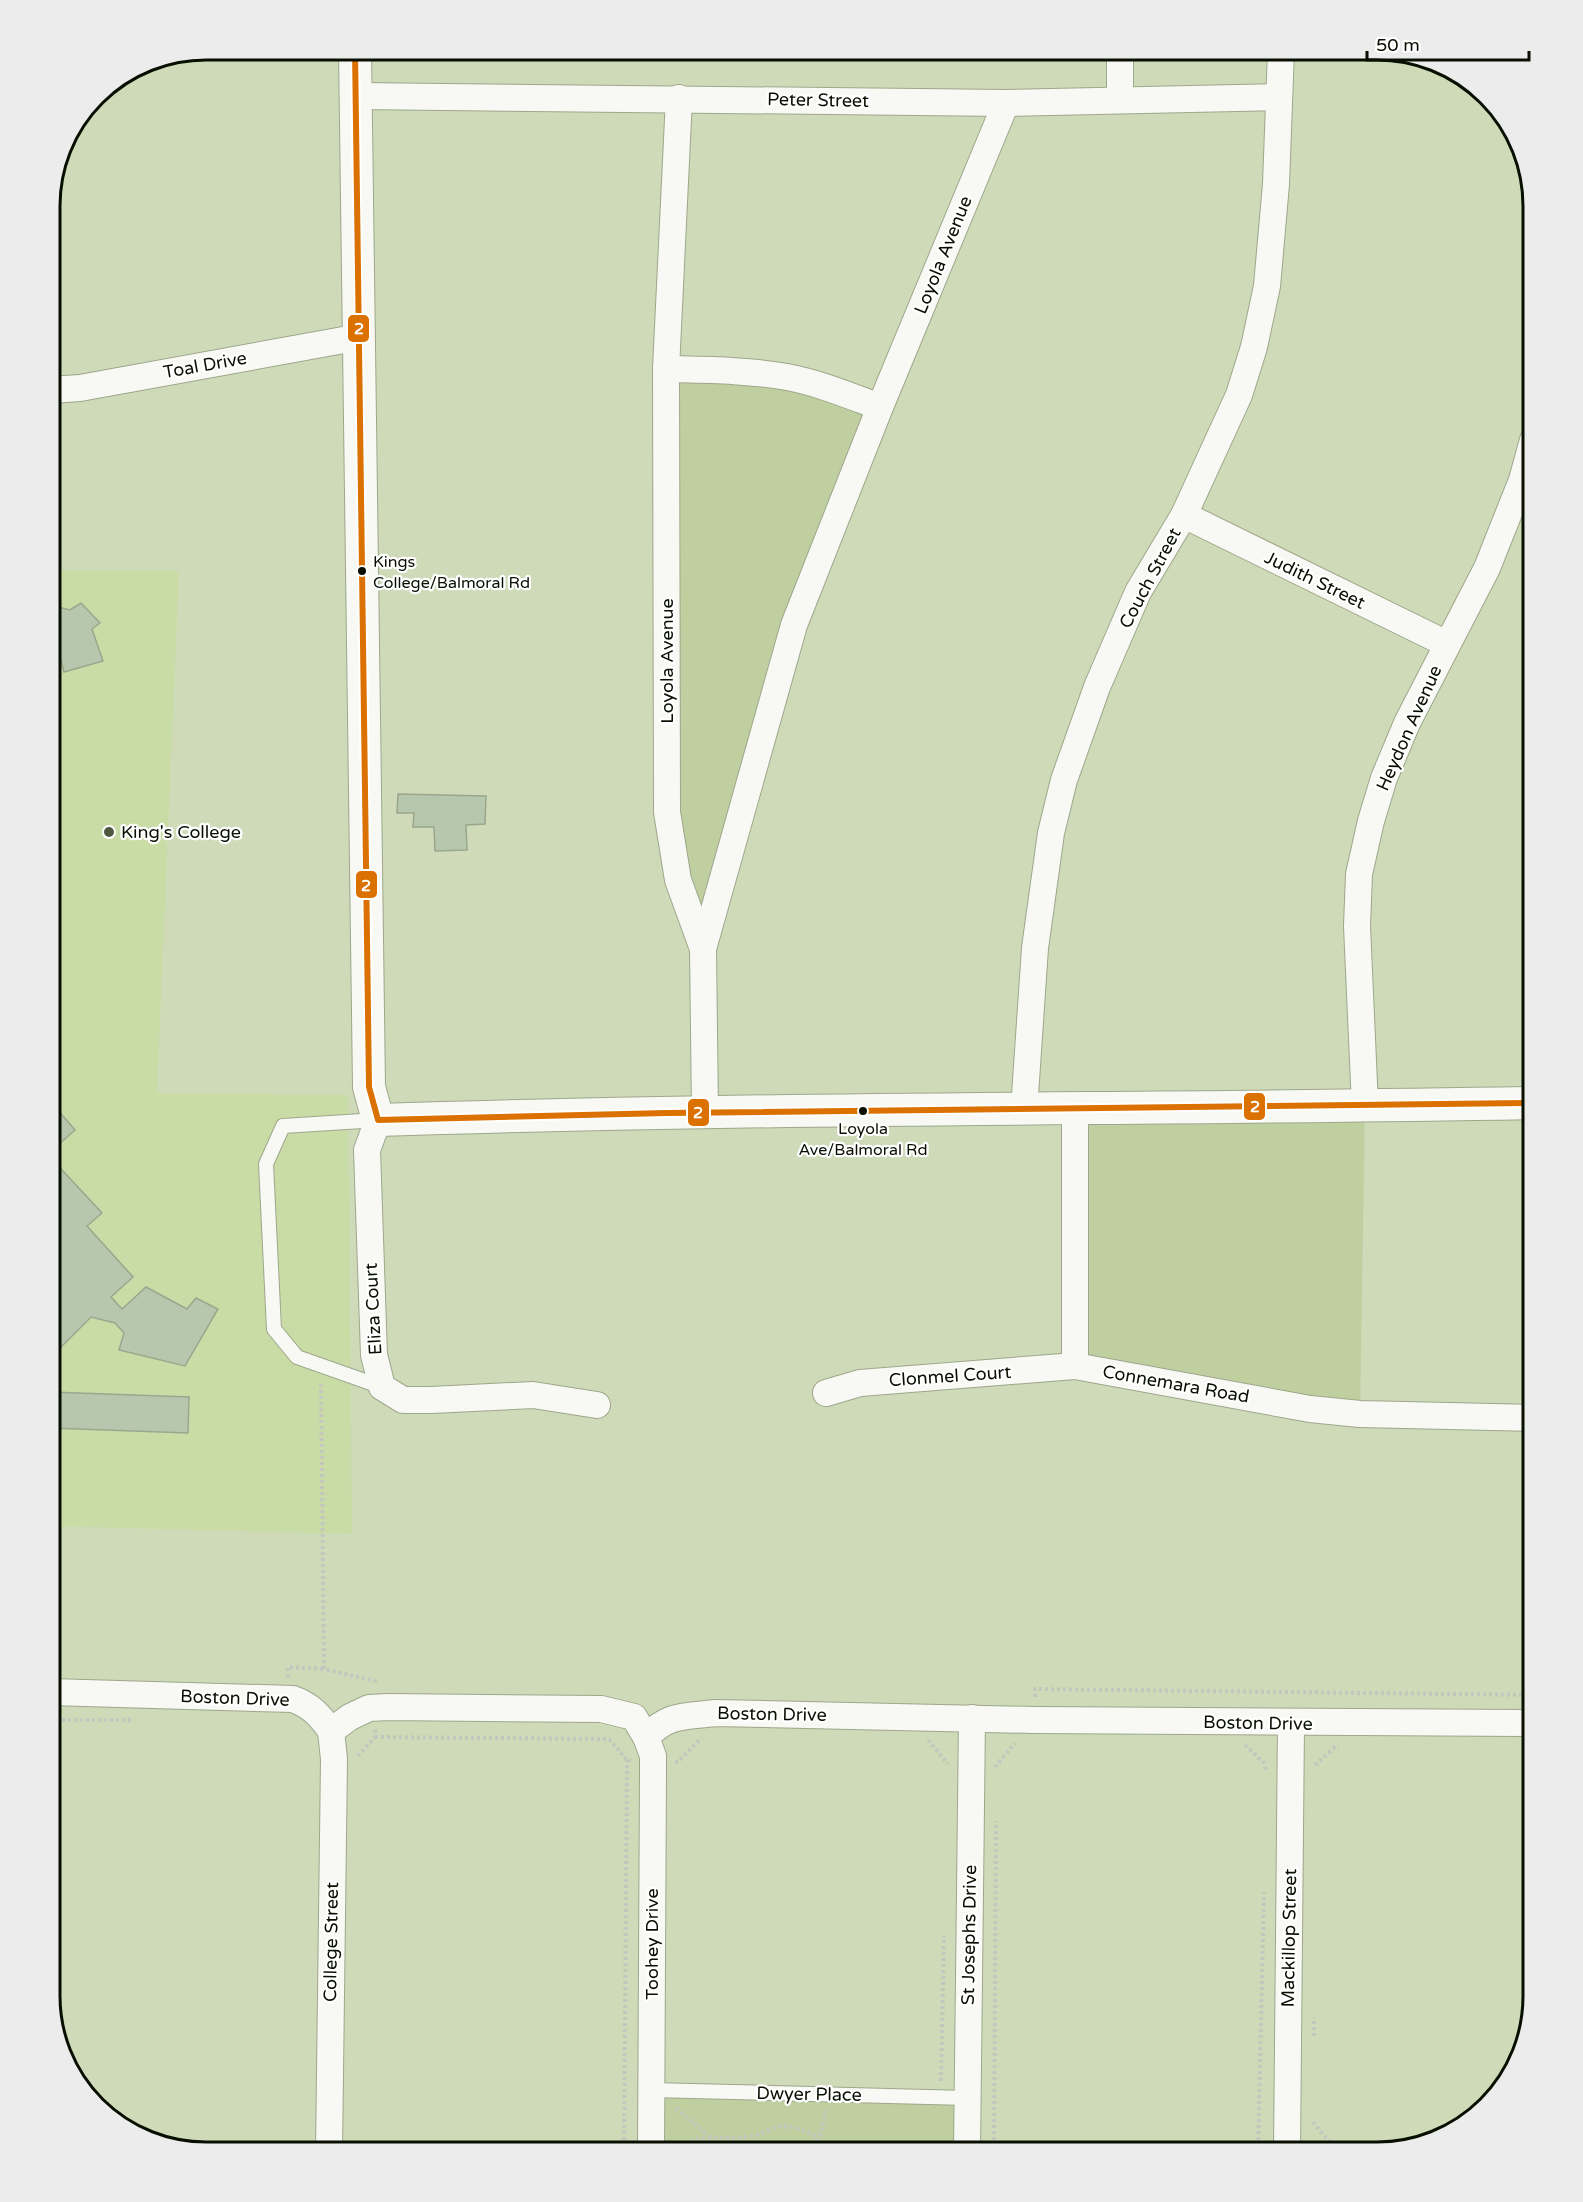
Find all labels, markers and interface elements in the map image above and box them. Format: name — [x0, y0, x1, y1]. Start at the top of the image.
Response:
scale bar — [1367, 24, 1529, 62]
text: 50 m — [1376, 34, 1420, 56]
street label: Peter Street — [767, 88, 869, 112]
street label: Loyola Avenue — [909, 193, 977, 317]
line badge: 2 — [347, 314, 370, 343]
text: 2 — [354, 319, 364, 339]
street label: Toal Drive — [162, 347, 248, 383]
street label: Couch Street — [1114, 524, 1186, 632]
street label: Judith Street — [1261, 546, 1369, 614]
place label: Kings College/Balmoral Rd — [373, 552, 530, 593]
marker: Kings College/Balmoral Rd — [356, 565, 368, 577]
street label: Loyola Avenue — [656, 598, 678, 724]
street label: Heydon Avenue — [1371, 662, 1447, 794]
place label: King's College — [121, 821, 241, 843]
marker: King's College — [102, 825, 116, 839]
line badge: 2 — [355, 870, 378, 899]
text: 2 — [361, 876, 371, 896]
line badge: 2 — [1243, 1092, 1266, 1121]
text: 2 — [1250, 1097, 1260, 1117]
line badge: 2 — [687, 1098, 710, 1127]
text: 2 — [693, 1103, 703, 1123]
marker: Loyola Ave/Balmoral Rd — [857, 1105, 869, 1117]
place label: Loyola Ave/Balmoral Rd — [798, 1119, 928, 1160]
street label: Eliza Court — [360, 1262, 386, 1356]
street label: Connemara Road — [1101, 1360, 1251, 1408]
street label: Clonmel Court — [888, 1361, 1012, 1391]
street label: Boston Drive — [180, 1685, 290, 1711]
street label: Boston Drive — [717, 1702, 827, 1726]
street label: Boston Drive — [1203, 1711, 1313, 1735]
street label: St Josephs Drive — [957, 1865, 981, 2005]
street label: Mackillop Street — [1277, 1868, 1301, 2008]
street label: College Street — [319, 1882, 343, 2002]
street label: Toohey Drive — [641, 1888, 663, 2000]
street label: Dwyer Place — [756, 2082, 862, 2106]

